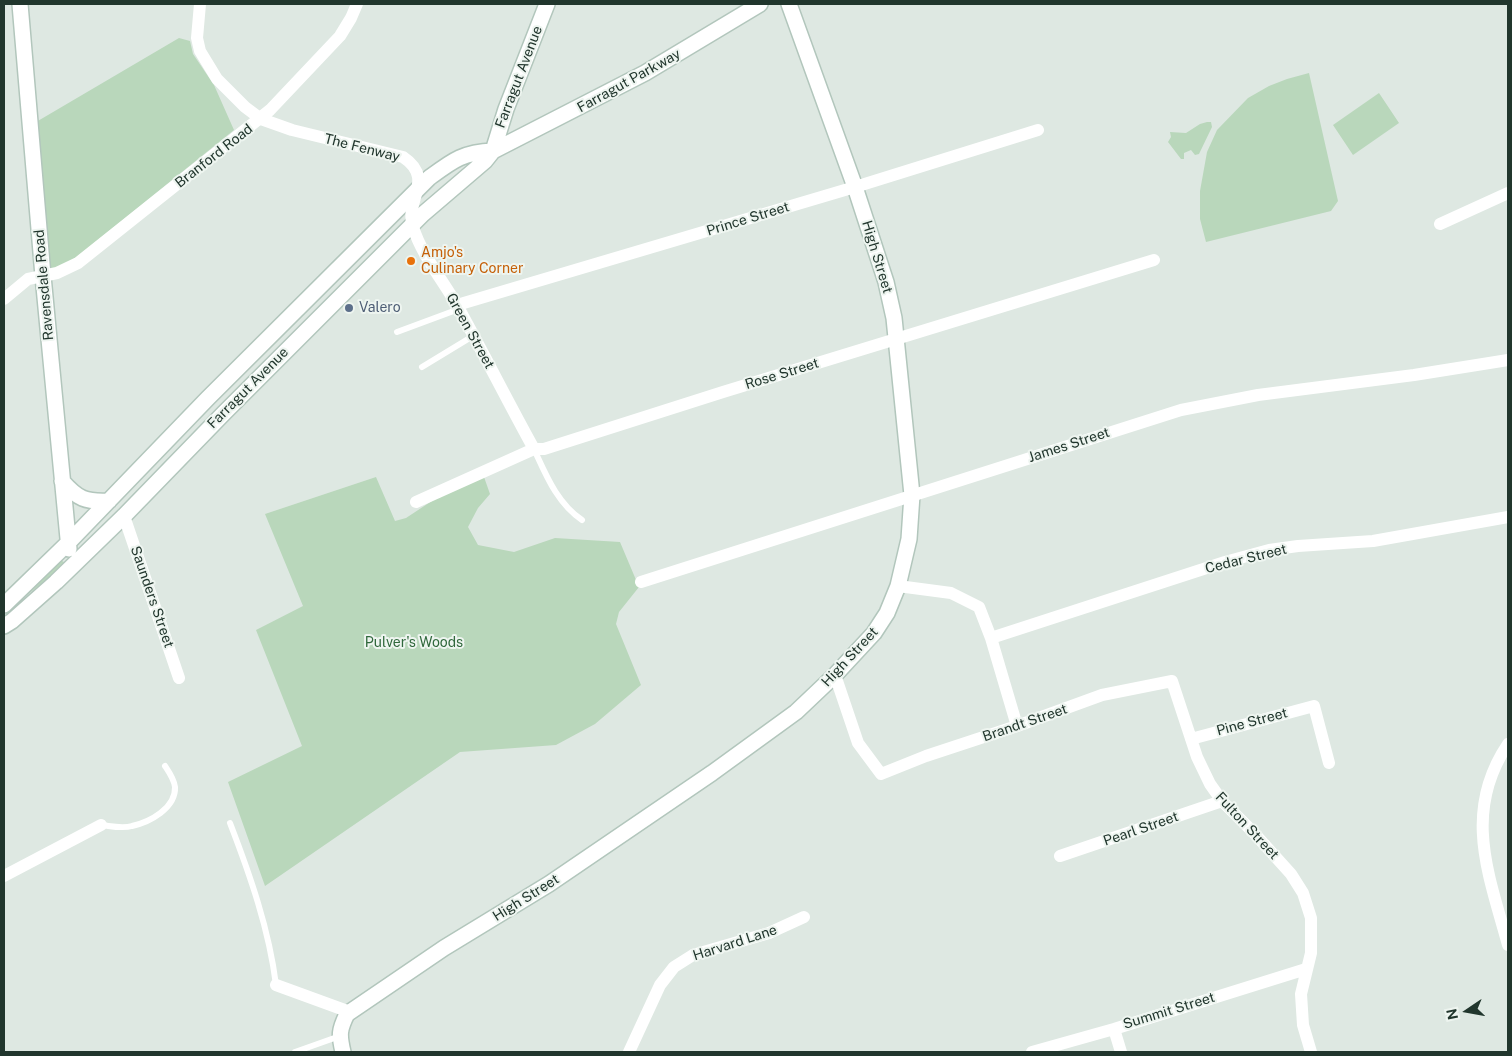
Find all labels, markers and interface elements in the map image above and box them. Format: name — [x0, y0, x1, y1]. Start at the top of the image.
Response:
street label: Farragut Avenue — [492, 24, 546, 130]
street label: Farragut Parkway — [574, 46, 684, 116]
street label: Branford Road — [172, 120, 256, 192]
street label: The Fenway — [322, 130, 402, 166]
street label: Prince Street — [705, 198, 791, 240]
street label: High Street — [858, 219, 896, 295]
street label: Ravensdale Road — [31, 229, 57, 341]
place label: Amjo's Culinary Corner — [421, 245, 523, 278]
marker: Amjo's Culinary Corner — [405, 255, 417, 267]
street label: Green Street — [442, 290, 498, 372]
place label: Valero — [359, 300, 401, 316]
marker: Valero — [343, 302, 355, 314]
street label: Farragut Avenue — [204, 344, 292, 432]
street label: Rose Street — [743, 355, 821, 393]
street label: James Street — [1026, 424, 1112, 466]
street label: Cedar Street — [1204, 541, 1288, 577]
street label: Saunders Street — [127, 544, 177, 650]
street label: High Street — [818, 624, 882, 690]
park label: Pulver's Woods — [365, 635, 463, 651]
street label: Brandt Street — [980, 701, 1070, 745]
street label: Pine Street — [1215, 704, 1289, 740]
street label: Fulton Street — [1212, 789, 1282, 863]
street label: Pearl Street — [1101, 808, 1181, 850]
street label: High Street — [490, 871, 562, 925]
street label: Harvard Lane — [691, 922, 779, 964]
north arrow — [1442, 986, 1492, 1036]
street label: Summit Street — [1121, 989, 1217, 1033]
text: N — [1443, 1007, 1461, 1021]

